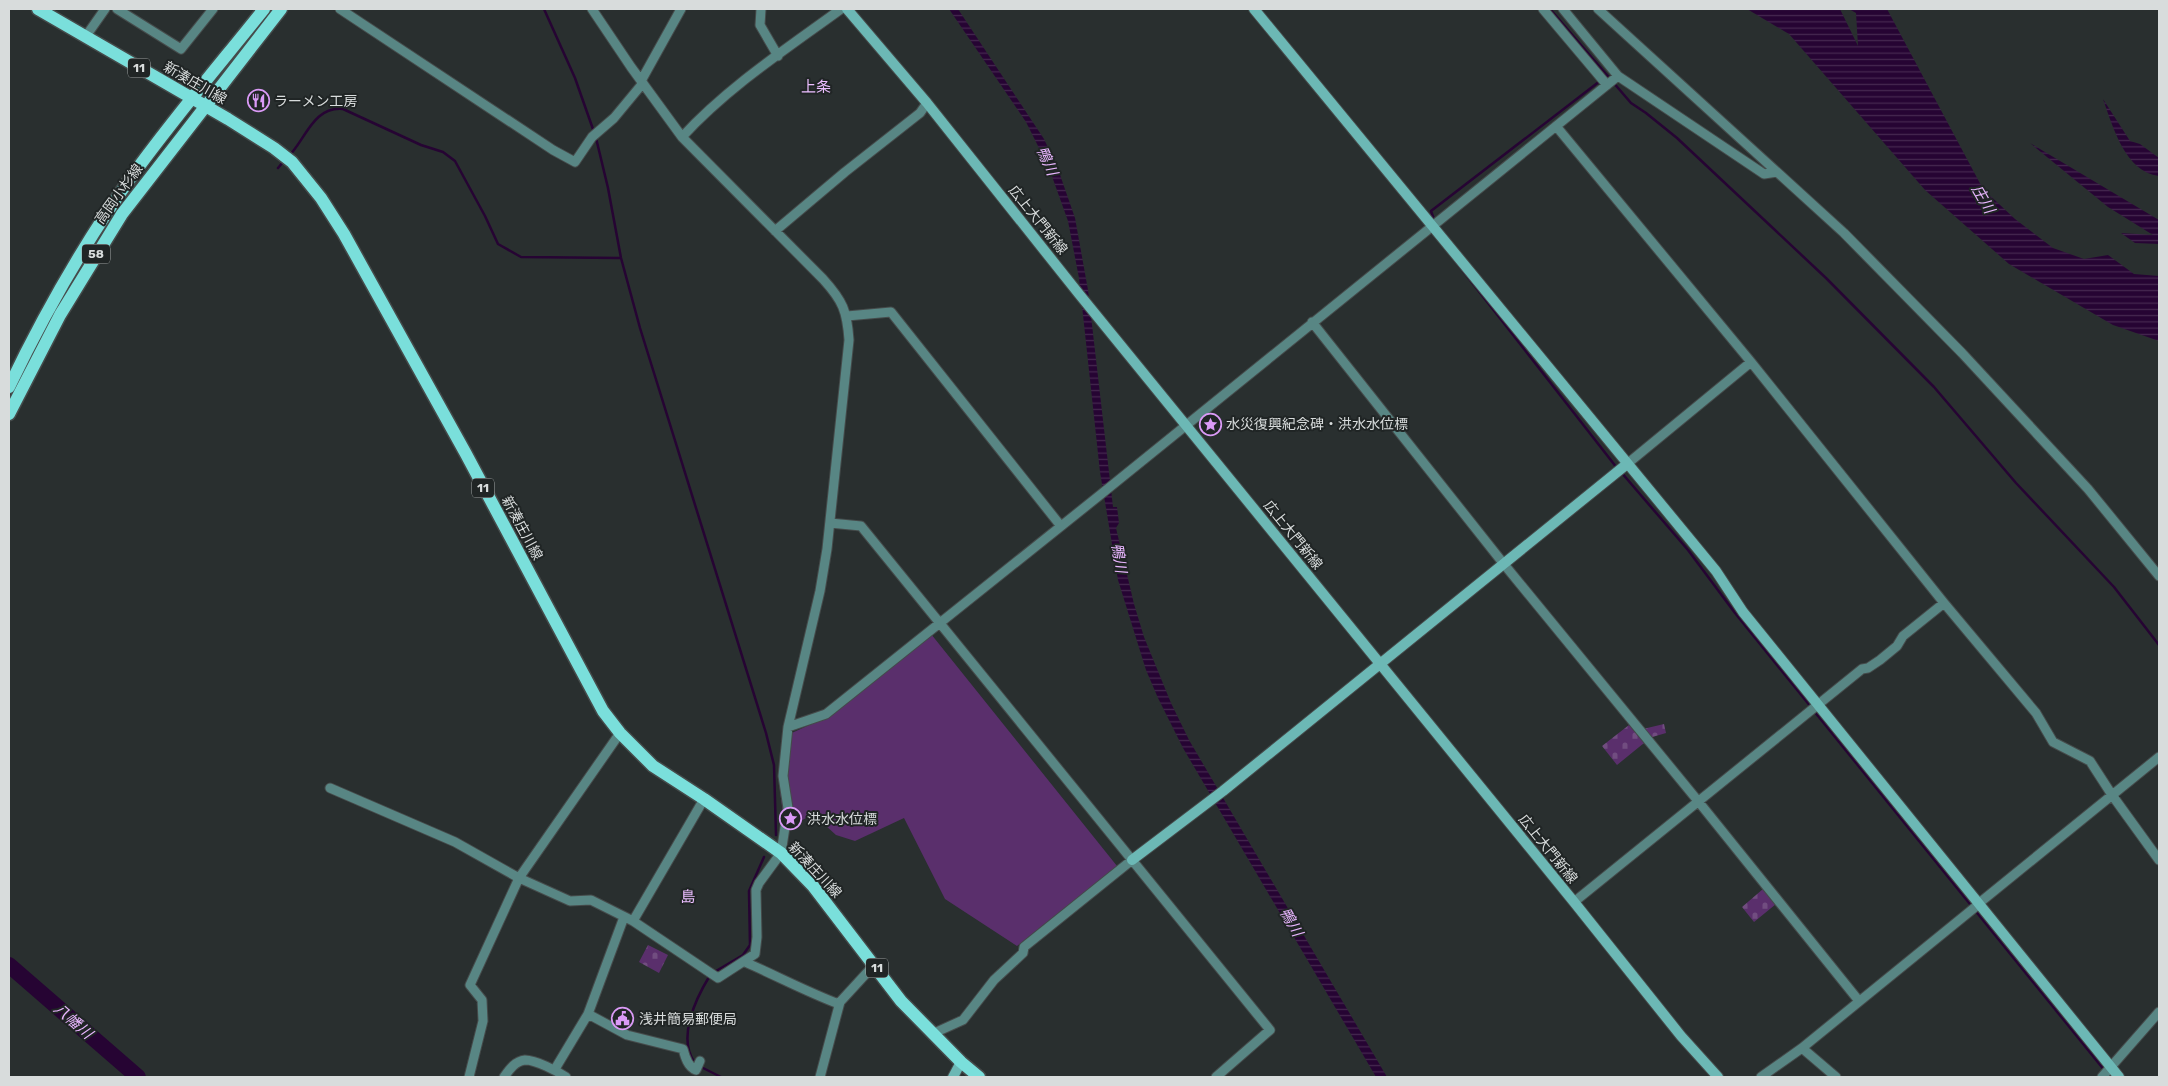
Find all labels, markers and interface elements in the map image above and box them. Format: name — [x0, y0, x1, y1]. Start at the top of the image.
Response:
road number: 11 — [128, 58, 150, 78]
street label: 新湊庄川線 — [160, 58, 230, 108]
district label: 上条 — [801, 78, 831, 96]
restaurant icon: ラーメン工房 — [246, 89, 270, 113]
place label: ラーメン工房 — [274, 93, 357, 110]
water label: 鴨川 — [1033, 144, 1062, 180]
street label: 高岡小杉線 — [92, 161, 146, 227]
street label: 広上大門新線 — [1005, 182, 1071, 258]
water label: 庄川 — [1968, 182, 1999, 218]
road number: 58 — [82, 244, 110, 264]
place icon: 水災復興紀念碑・洪水水位標 — [1198, 412, 1222, 436]
place label: 水災復興紀念碑・洪水水位標 — [1226, 416, 1408, 433]
road number: 11 — [472, 478, 494, 498]
street label: 新湊庄川線 — [498, 493, 546, 563]
street label: 広上大門新線 — [1260, 497, 1326, 573]
water label: 鴨川 — [1108, 542, 1131, 576]
place icon: 洪水水位標 — [779, 807, 803, 831]
place label: 洪水水位標 — [807, 811, 877, 828]
street label: 広上大門新線 — [1515, 811, 1581, 887]
street label: 新湊庄川線 — [785, 839, 845, 901]
district label: 島 — [680, 888, 696, 906]
water label: 鴨川 — [1276, 905, 1307, 941]
road number: 11 — [866, 958, 888, 978]
water label: 八幡川 — [50, 999, 97, 1044]
public building icon: 浅井簡易郵便局 — [611, 1007, 635, 1031]
place label: 浅井簡易郵便局 — [639, 1011, 737, 1028]

